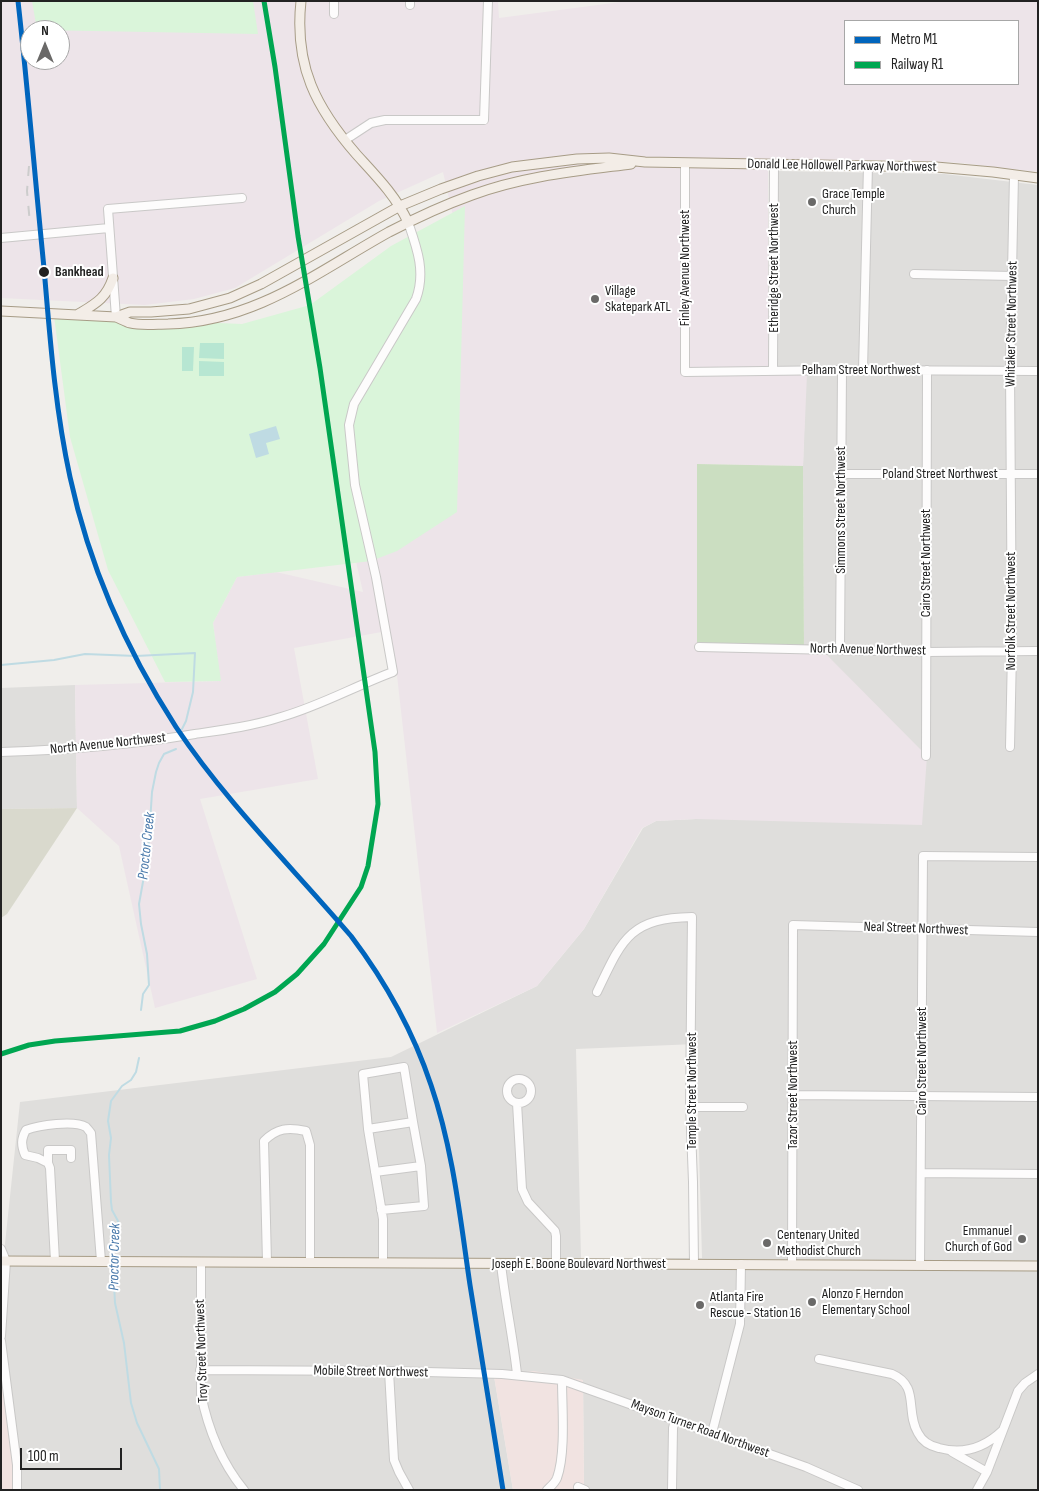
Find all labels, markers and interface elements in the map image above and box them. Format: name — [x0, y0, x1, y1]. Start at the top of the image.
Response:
north arrow — [20, 20, 70, 70]
legend — [844, 20, 1019, 85]
text: N — [41, 22, 49, 39]
text: Metro M1 — [891, 30, 937, 49]
text: Railway R1 — [891, 55, 943, 74]
street label: Donald Lee Hollowell Parkway Northwest — [747, 156, 937, 176]
place label: Grace Temple Church — [822, 186, 885, 218]
marker: Grace Temple Church — [806, 196, 818, 208]
street label: Etheridge Street Northwest — [766, 203, 782, 333]
street label: Finley Avenue Northwest — [677, 210, 693, 326]
street label: Whitaker Street Northwest — [1003, 261, 1021, 387]
place label: Bankhead — [55, 264, 104, 280]
marker: Bankhead — [37, 265, 51, 279]
place label: Village Skatepark ATL — [605, 283, 671, 316]
marker: Village Skatepark ATL — [589, 293, 601, 305]
street label: Pelham Street Northwest — [802, 362, 920, 378]
street label: Simmons Street Northwest — [833, 446, 849, 574]
street label: Poland Street Northwest — [882, 466, 998, 482]
street label: Cairo Street Northwest — [918, 509, 934, 617]
street label: Norfolk Street Northwest — [1003, 552, 1019, 670]
street label: North Avenue Northwest — [810, 641, 926, 659]
street label: North Avenue Northwest — [49, 730, 167, 758]
water label: Proctor Creek — [135, 811, 159, 881]
street label: Neal Street Northwest — [863, 919, 969, 939]
street label: Cairo Street Northwest — [914, 1007, 930, 1115]
street label: Temple Street Northwest — [684, 1032, 700, 1150]
street label: Tazor Street Northwest — [785, 1041, 801, 1149]
water label: Proctor Creek — [105, 1223, 125, 1291]
place label: Emmanuel Church of God — [945, 1223, 1012, 1256]
place label: Centenary United Methodist Church — [777, 1227, 861, 1260]
marker: Emmanuel Church of God — [1016, 1233, 1028, 1245]
marker: Centenary United Methodist Church — [761, 1237, 773, 1249]
street label: Joseph E. Boone Boulevard Northwest — [492, 1256, 666, 1272]
place label: Alonzo F Herndon Elementary School — [822, 1286, 910, 1318]
place label: Atlanta Fire Rescue - Station 16 — [710, 1289, 801, 1321]
marker: Alonzo F Herndon Elementary School — [806, 1296, 818, 1308]
street label: Troy Street Northwest — [192, 1299, 212, 1403]
marker: Atlanta Fire Rescue - Station 16 — [694, 1299, 706, 1311]
street label: Mobile Street Northwest — [313, 1363, 429, 1381]
street label: Mayson Turner Road Northwest — [628, 1396, 772, 1462]
scale bar — [22, 1438, 125, 1470]
text: 100 m — [28, 1447, 59, 1466]

